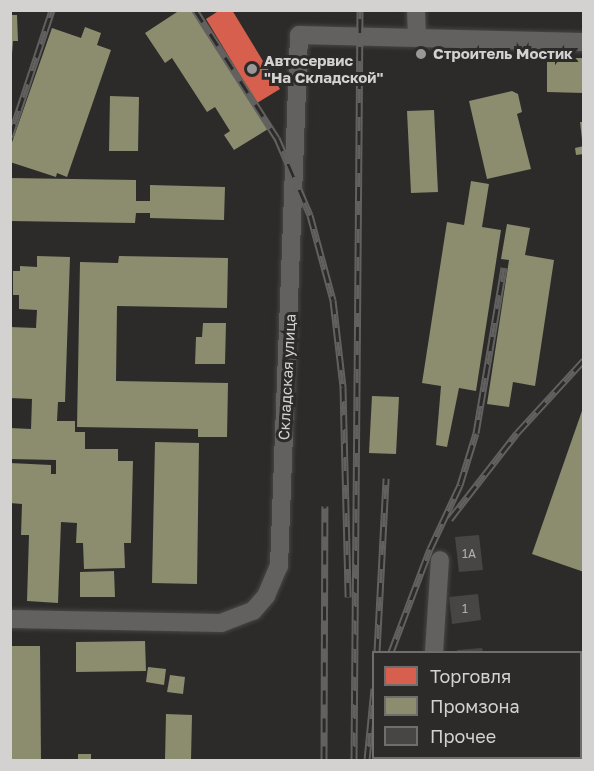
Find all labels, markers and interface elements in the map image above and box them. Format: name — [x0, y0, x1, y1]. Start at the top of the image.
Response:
place label: Строитель Мостик — [433, 45, 573, 63]
marker: Строитель Мостик — [414, 47, 428, 61]
place label: Автосервис "На Складской" — [264, 51, 383, 86]
marker: Автосервис "На Складской" — [245, 62, 259, 76]
street label: Складская улица — [275, 313, 299, 441]
house number: 1А — [462, 547, 476, 561]
house number: 1 — [462, 602, 468, 616]
legend — [372, 651, 582, 759]
text: Торговля — [430, 665, 511, 687]
text: Промзона — [430, 695, 520, 717]
text: Прочее — [430, 725, 496, 747]

